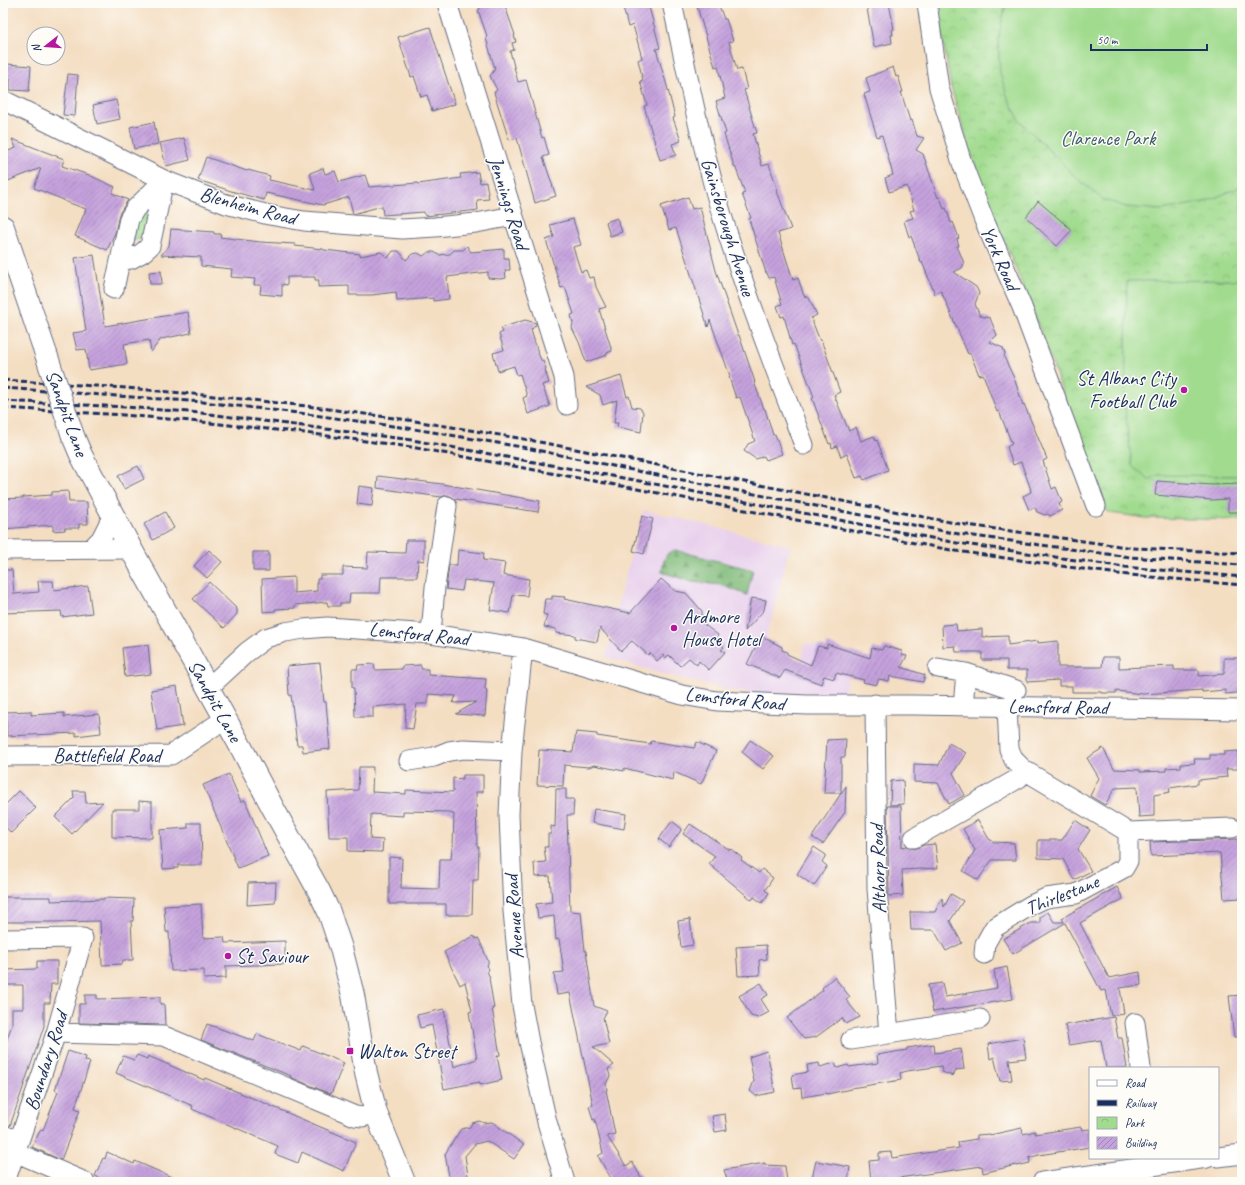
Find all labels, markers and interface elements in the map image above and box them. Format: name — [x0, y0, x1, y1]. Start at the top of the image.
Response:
north arrow — [26, 26, 66, 66]
scale bar — [1091, 26, 1207, 52]
text: 50 m — [1097, 32, 1119, 48]
text: N — [28, 42, 44, 54]
park label: Clarence Park — [1061, 126, 1157, 151]
street label: Jennings Road — [483, 152, 536, 256]
street label: Gainsborough Avenue — [695, 155, 761, 300]
street label: Blenheim Road — [197, 181, 302, 232]
street label: York Road — [975, 222, 1027, 297]
street label: Sandpit Lane — [40, 366, 95, 461]
place label: St Albans City Football Club — [1076, 366, 1178, 414]
marker: St Albans City Football Club — [1179, 385, 1189, 395]
place label: Ardmore House Hotel — [682, 604, 764, 652]
street label: Lemsford Road — [368, 616, 473, 652]
marker: Ardmore House Hotel — [669, 623, 679, 633]
street label: Sandpit Lane — [182, 656, 248, 748]
street label: Lemsford Road — [684, 681, 789, 717]
street label: Lemsford Road — [1008, 694, 1111, 720]
street label: Battlefield Road — [53, 743, 164, 768]
street label: Althorp Road — [864, 821, 892, 914]
street label: Thirlestane — [1022, 868, 1104, 921]
street label: Avenue Road — [498, 871, 529, 960]
place label: St Saviour — [236, 944, 310, 969]
marker: St Saviour — [223, 951, 233, 961]
street label: Boundary Road — [18, 1006, 75, 1113]
place label: Walton Street — [358, 1039, 459, 1064]
marker: Walton Street — [345, 1046, 355, 1056]
legend — [1089, 1067, 1219, 1159]
text: Road — [1125, 1075, 1147, 1091]
text: Railway — [1125, 1095, 1157, 1111]
text: Park — [1125, 1115, 1146, 1131]
text: Building — [1125, 1135, 1157, 1151]

